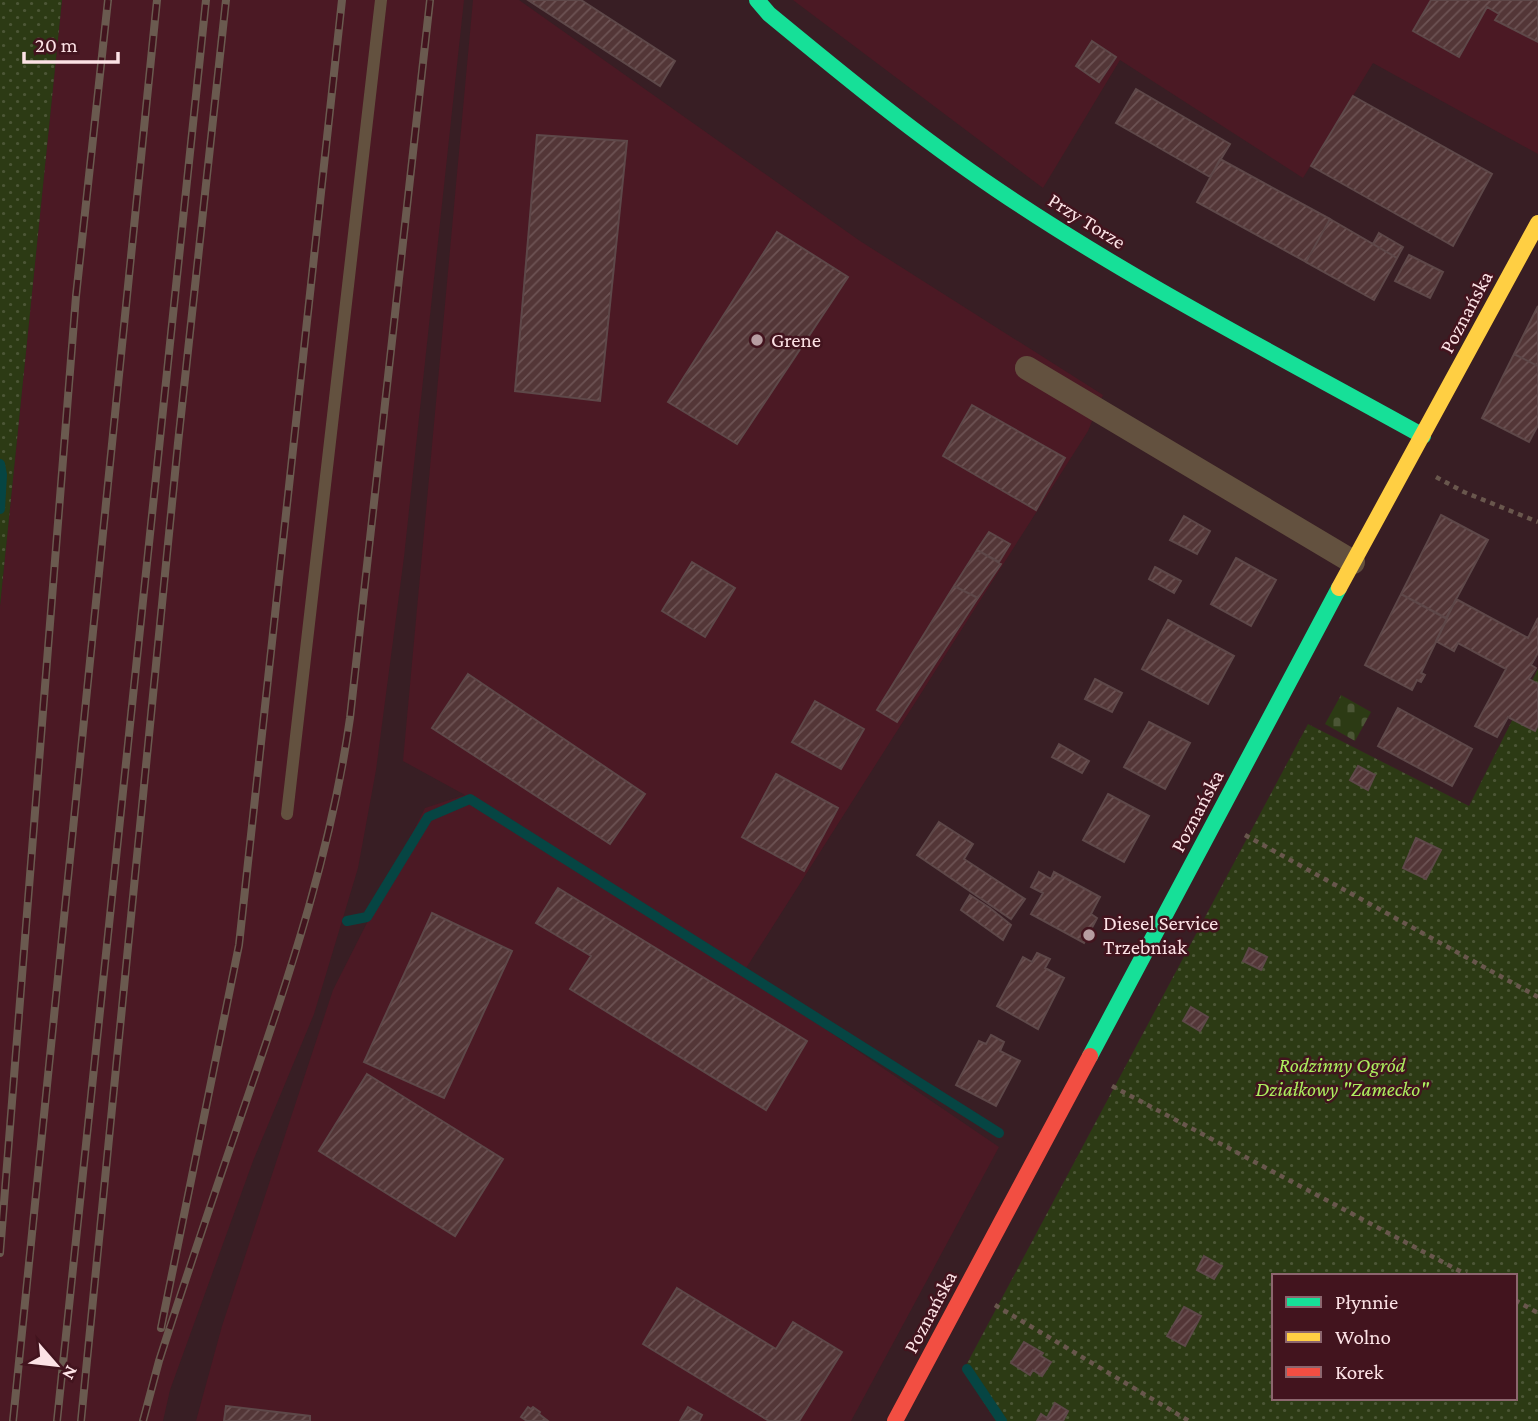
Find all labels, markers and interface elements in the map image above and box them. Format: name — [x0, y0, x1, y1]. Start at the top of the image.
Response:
scale bar — [24, 21, 119, 65]
text: 20 m — [35, 33, 78, 57]
street label: Przy Torze — [1044, 188, 1130, 254]
street label: Poznańska — [1434, 267, 1498, 357]
place label: Grene — [771, 328, 821, 352]
marker: Grene — [749, 332, 765, 348]
street label: Poznańska — [1165, 766, 1229, 856]
place label: Diesel Service Trzebniak — [1103, 911, 1218, 959]
marker: Diesel Service Trzebniak — [1081, 927, 1097, 943]
park label: Rodzinny Ogród Działkowy "Zamecko" — [1255, 1053, 1430, 1101]
street label: Poznańska — [898, 1267, 962, 1357]
legend — [1272, 1274, 1517, 1400]
text: Płynnie — [1335, 1290, 1398, 1314]
text: Wolno — [1335, 1325, 1391, 1349]
north arrow — [21, 1330, 91, 1400]
text: Korek — [1335, 1360, 1384, 1384]
text: N — [58, 1362, 83, 1383]

